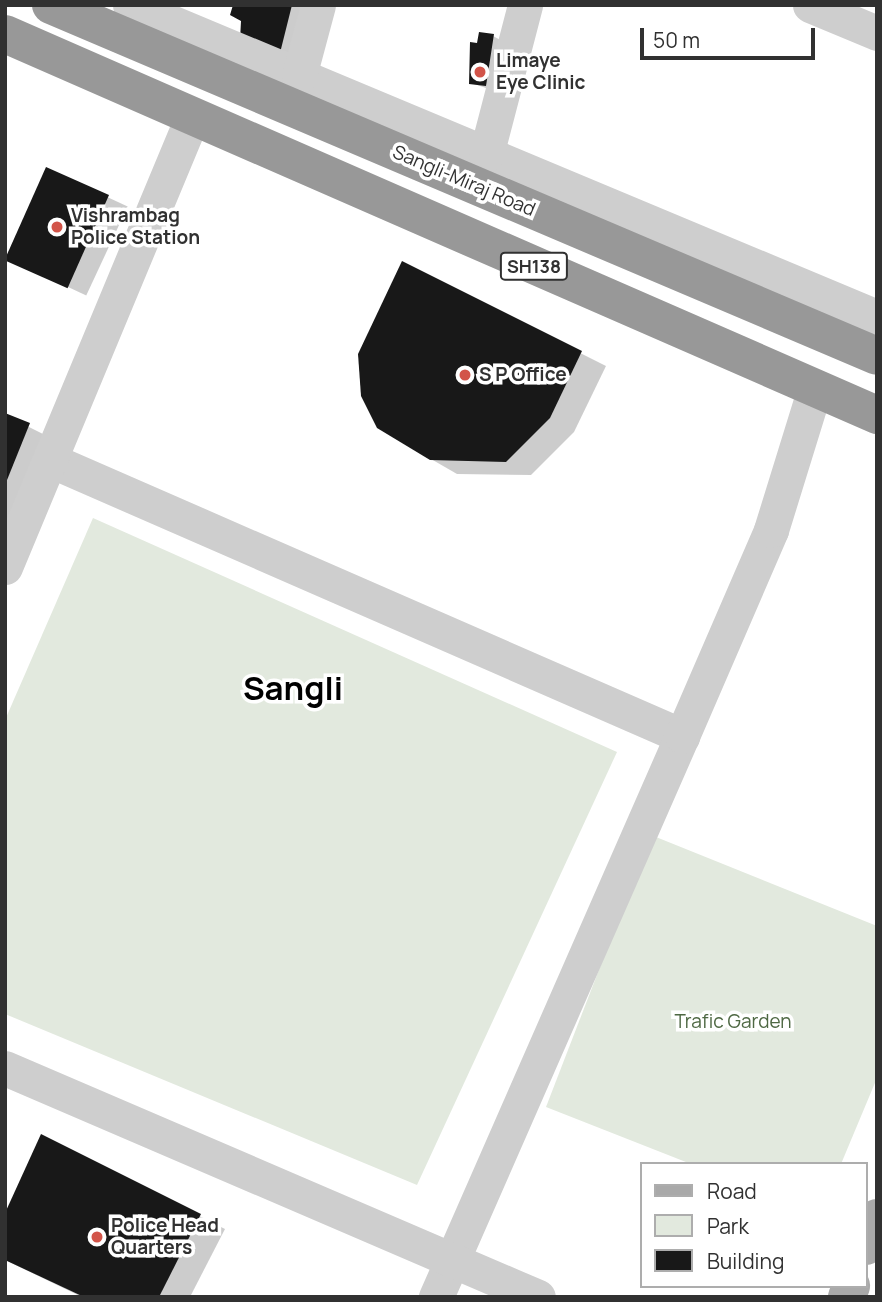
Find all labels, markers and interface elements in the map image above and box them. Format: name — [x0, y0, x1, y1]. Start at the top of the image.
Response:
scale bar — [644, 14, 819, 58]
text: 50 m — [653, 26, 700, 54]
place label: Limaye Eye Clinic — [496, 50, 585, 94]
marker: Limaye Eye Clinic — [470, 62, 490, 82]
street label: Sangli-Miraj Road — [389, 141, 539, 221]
place label: Vishrambag Police Station — [71, 205, 200, 249]
marker: Vishrambag Police Station — [49, 219, 65, 235]
road number: SH138 — [499, 252, 569, 280]
place label: S P Office — [479, 364, 567, 386]
marker: S P Office — [457, 367, 473, 383]
district label: Sangli — [243, 668, 343, 708]
park label: Trafic Garden — [674, 1011, 792, 1033]
legend — [640, 1162, 868, 1288]
text: Road — [707, 1177, 757, 1205]
text: Park — [707, 1212, 749, 1240]
place label: Police Head Quarters — [111, 1215, 219, 1259]
marker: Police Head Quarters — [89, 1229, 105, 1245]
text: Building — [707, 1247, 784, 1275]

